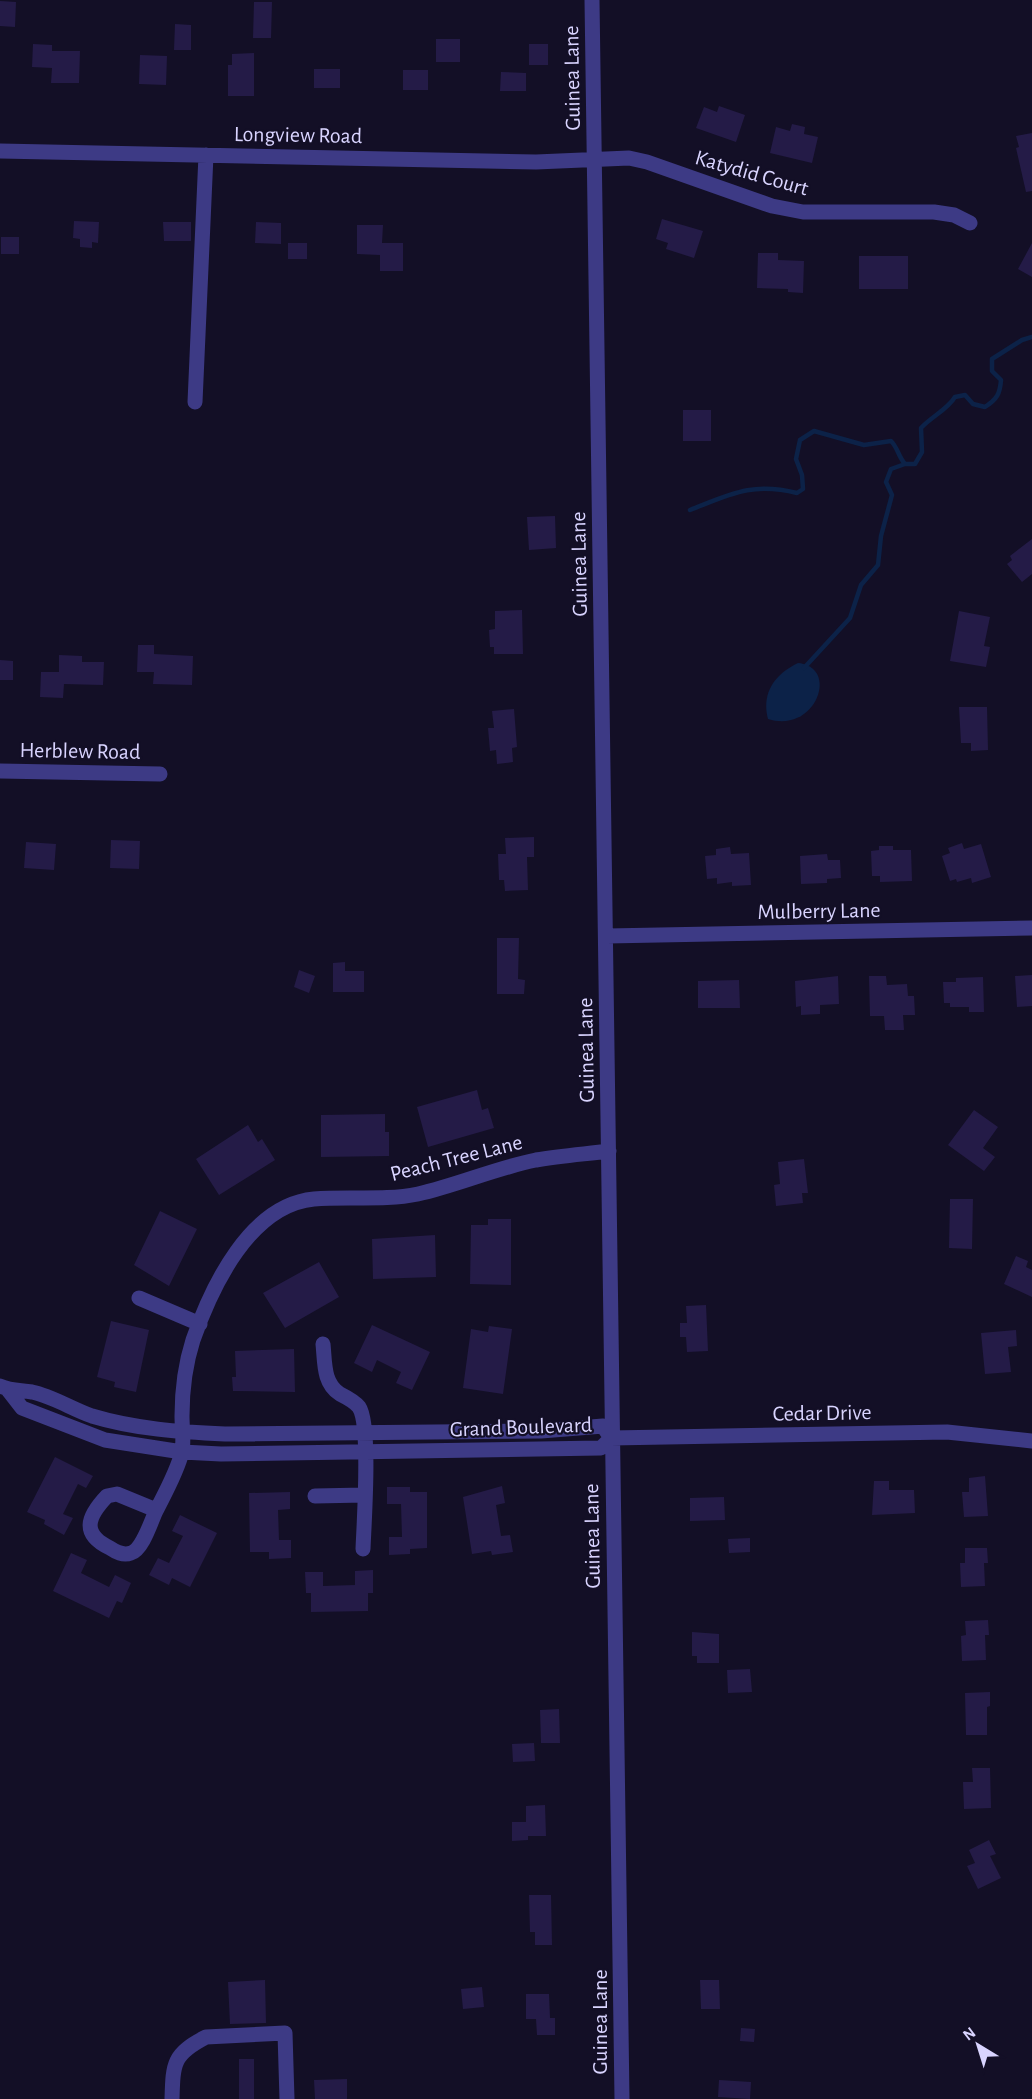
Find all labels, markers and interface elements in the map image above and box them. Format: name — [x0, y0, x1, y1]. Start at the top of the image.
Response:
street label: Guinea Lane — [560, 25, 584, 131]
street label: Longview Road — [234, 123, 362, 147]
street label: Katydid Court — [693, 146, 811, 200]
street label: Guinea Lane — [567, 511, 591, 617]
street label: Herblew Road — [19, 739, 141, 763]
street label: Mulberry Lane — [757, 899, 881, 923]
street label: Guinea Lane — [574, 997, 598, 1103]
street label: Peach Tree Lane — [388, 1131, 525, 1185]
street label: Cedar Drive — [772, 1401, 872, 1425]
street label: Grand Boulevard — [449, 1414, 593, 1440]
street label: Guinea Lane — [580, 1483, 604, 1589]
street label: Guinea Lane — [589, 1969, 611, 2075]
north arrow — [948, 2015, 1008, 2075]
text: N — [960, 2024, 979, 2044]

